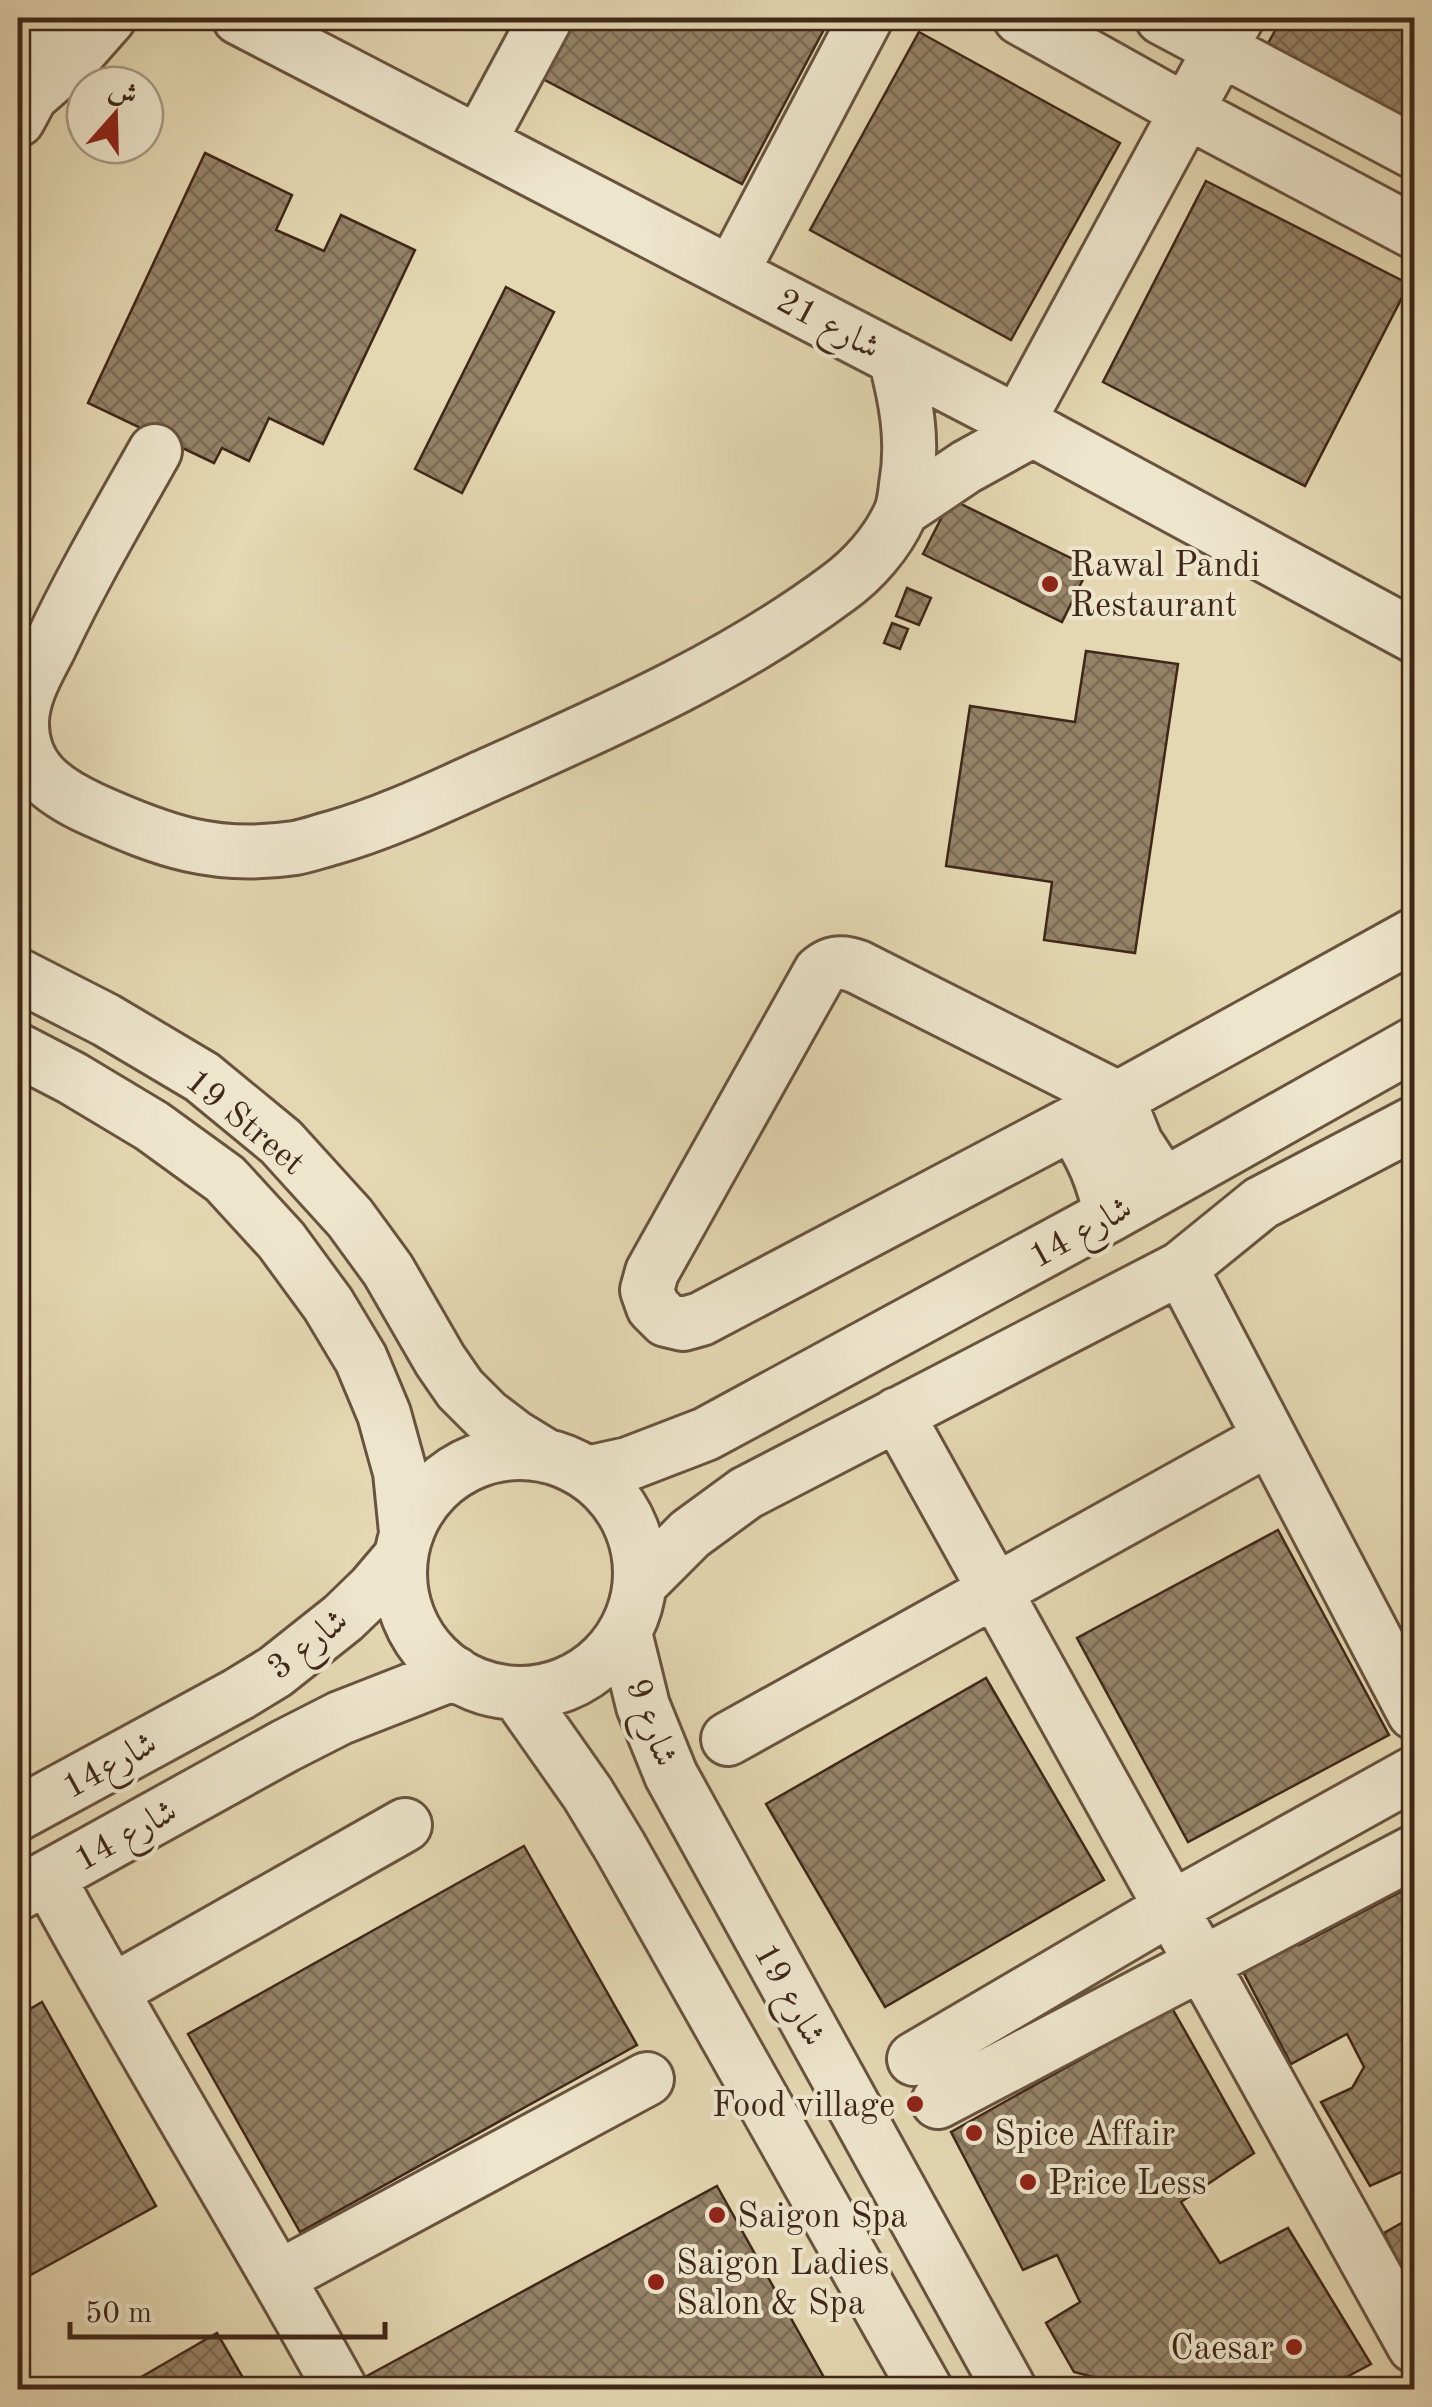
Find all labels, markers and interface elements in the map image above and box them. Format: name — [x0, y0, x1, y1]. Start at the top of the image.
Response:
north arrow — [65, 65, 165, 165]
text: ش — [105, 76, 140, 112]
street label: شارع 21 — [766, 284, 885, 375]
place label: Rawal Pandi Restaurant — [1070, 549, 1260, 624]
marker: Rawal Pandi Restaurant — [1039, 573, 1061, 595]
street label: 19 Street — [178, 1063, 310, 1182]
street label: شارع 14 — [1024, 1191, 1143, 1283]
street label: شارع 3 — [262, 1603, 361, 1694]
street label: شارع 9 — [610, 1674, 683, 1775]
street label: شارع14 — [57, 1726, 167, 1814]
street label: شارع 14 — [69, 1794, 188, 1886]
street label: شارع 19 — [739, 1938, 831, 2057]
place label: Food village — [712, 2089, 895, 2124]
marker: Food village — [904, 2093, 926, 2115]
place label: Spice Affair — [994, 2118, 1175, 2153]
marker: Spice Affair — [963, 2122, 985, 2144]
place label: Price Less — [1048, 2167, 1207, 2202]
marker: Price Less — [1017, 2171, 1039, 2193]
place label: Saigon Spa — [737, 2200, 908, 2235]
marker: Saigon Spa — [706, 2204, 728, 2226]
place label: Saigon Ladies Salon & Spa — [676, 2247, 889, 2322]
marker: Saigon Ladies Salon & Spa — [645, 2271, 667, 2293]
scale bar — [70, 2277, 385, 2339]
text: 50 m — [85, 2299, 152, 2329]
place label: Caesar — [1170, 2332, 1274, 2367]
marker: Caesar — [1283, 2336, 1305, 2358]

